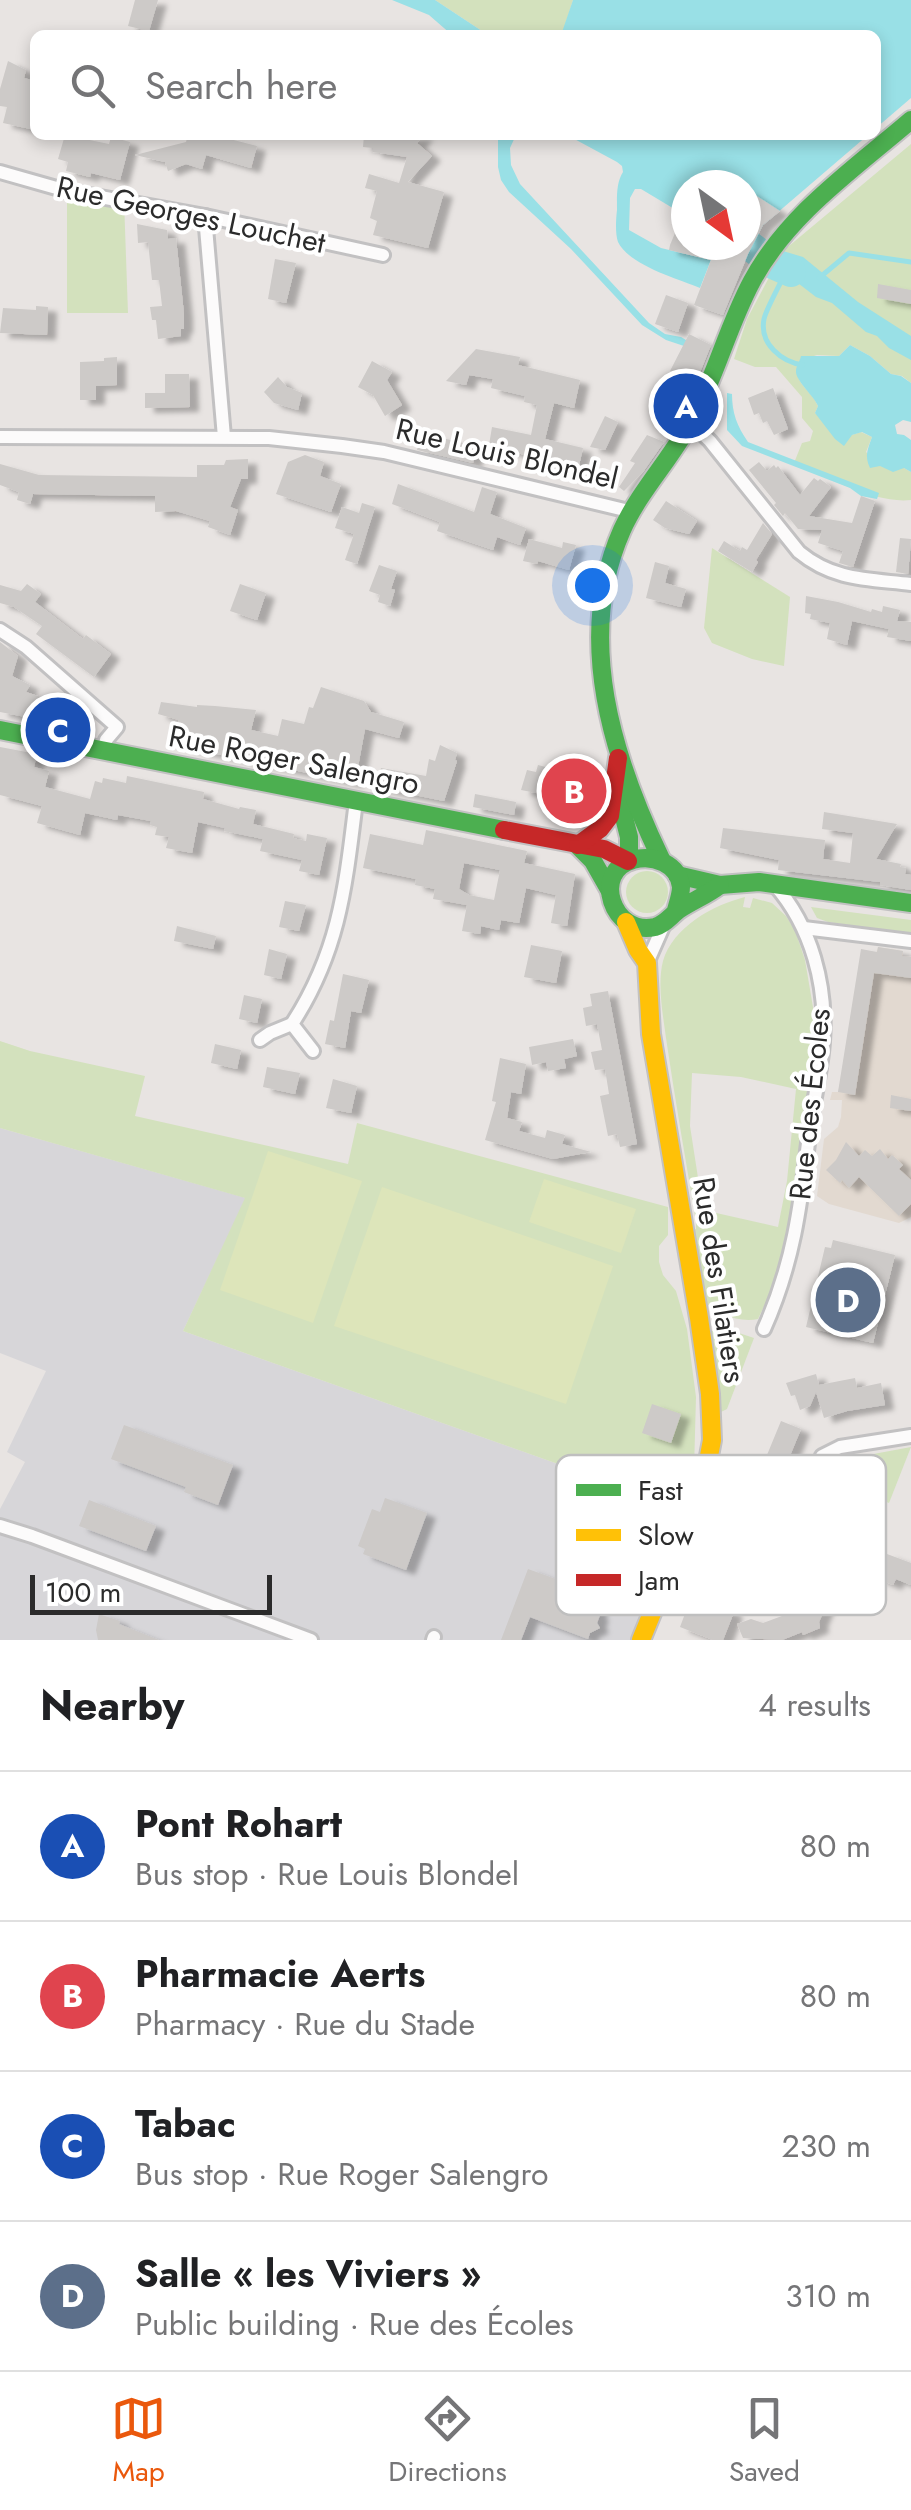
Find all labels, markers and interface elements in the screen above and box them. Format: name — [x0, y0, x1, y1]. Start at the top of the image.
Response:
search box — [30, 30, 881, 140]
icon: search — [65, 58, 120, 113]
text: Search here — [145, 58, 337, 113]
street label: Rue Georges Louchet — [53, 165, 330, 264]
north arrow — [671, 170, 761, 260]
pin: A — [654, 368, 718, 444]
street label: Rue Louis Blondel — [392, 407, 622, 500]
your location — [567, 560, 618, 611]
pin: C — [26, 692, 90, 768]
street label: Rue Roger Salengro — [165, 714, 423, 805]
pin: B — [542, 754, 606, 828]
street label: Rue des Écoles — [778, 1006, 841, 1202]
street label: Rue des Filatiers — [682, 1174, 757, 1386]
pin: D — [816, 1262, 880, 1338]
legend — [556, 1455, 886, 1615]
text: Fast — [638, 1470, 683, 1511]
text: Slow — [638, 1515, 694, 1556]
text: Jam — [634, 1560, 680, 1601]
scale bar — [30, 1570, 272, 1614]
text: 100 m — [45, 1572, 121, 1613]
text: Nearby — [40, 1675, 184, 1736]
text: 4 results — [758, 1682, 871, 1728]
text: Pont Rohart — [135, 1796, 342, 1851]
text: A — [61, 1823, 84, 1869]
text: 80 m — [800, 1823, 871, 1869]
text: Bus stop · Rue Louis Blondel — [135, 1851, 519, 1897]
text: Pharmacie Aerts — [135, 1946, 425, 2001]
text: B — [62, 1973, 83, 2019]
text: 80 m — [800, 1973, 871, 2019]
text: Pharmacy · Rue du Stade — [135, 2001, 475, 2047]
text: Tabac — [135, 2096, 236, 2151]
text: C — [61, 2123, 84, 2169]
text: 230 m — [782, 2123, 871, 2169]
text: Bus stop · Rue Roger Salengro — [135, 2151, 549, 2197]
text: Salle « les Viviers » — [135, 2246, 481, 2301]
text: D — [61, 2273, 84, 2319]
text: 310 m — [785, 2273, 871, 2319]
text: Public building · Rue des Écoles — [135, 2301, 574, 2347]
tab: Map — [111, 2391, 166, 2492]
tab: Directions — [388, 2391, 507, 2492]
tab: Saved — [729, 2391, 800, 2492]

